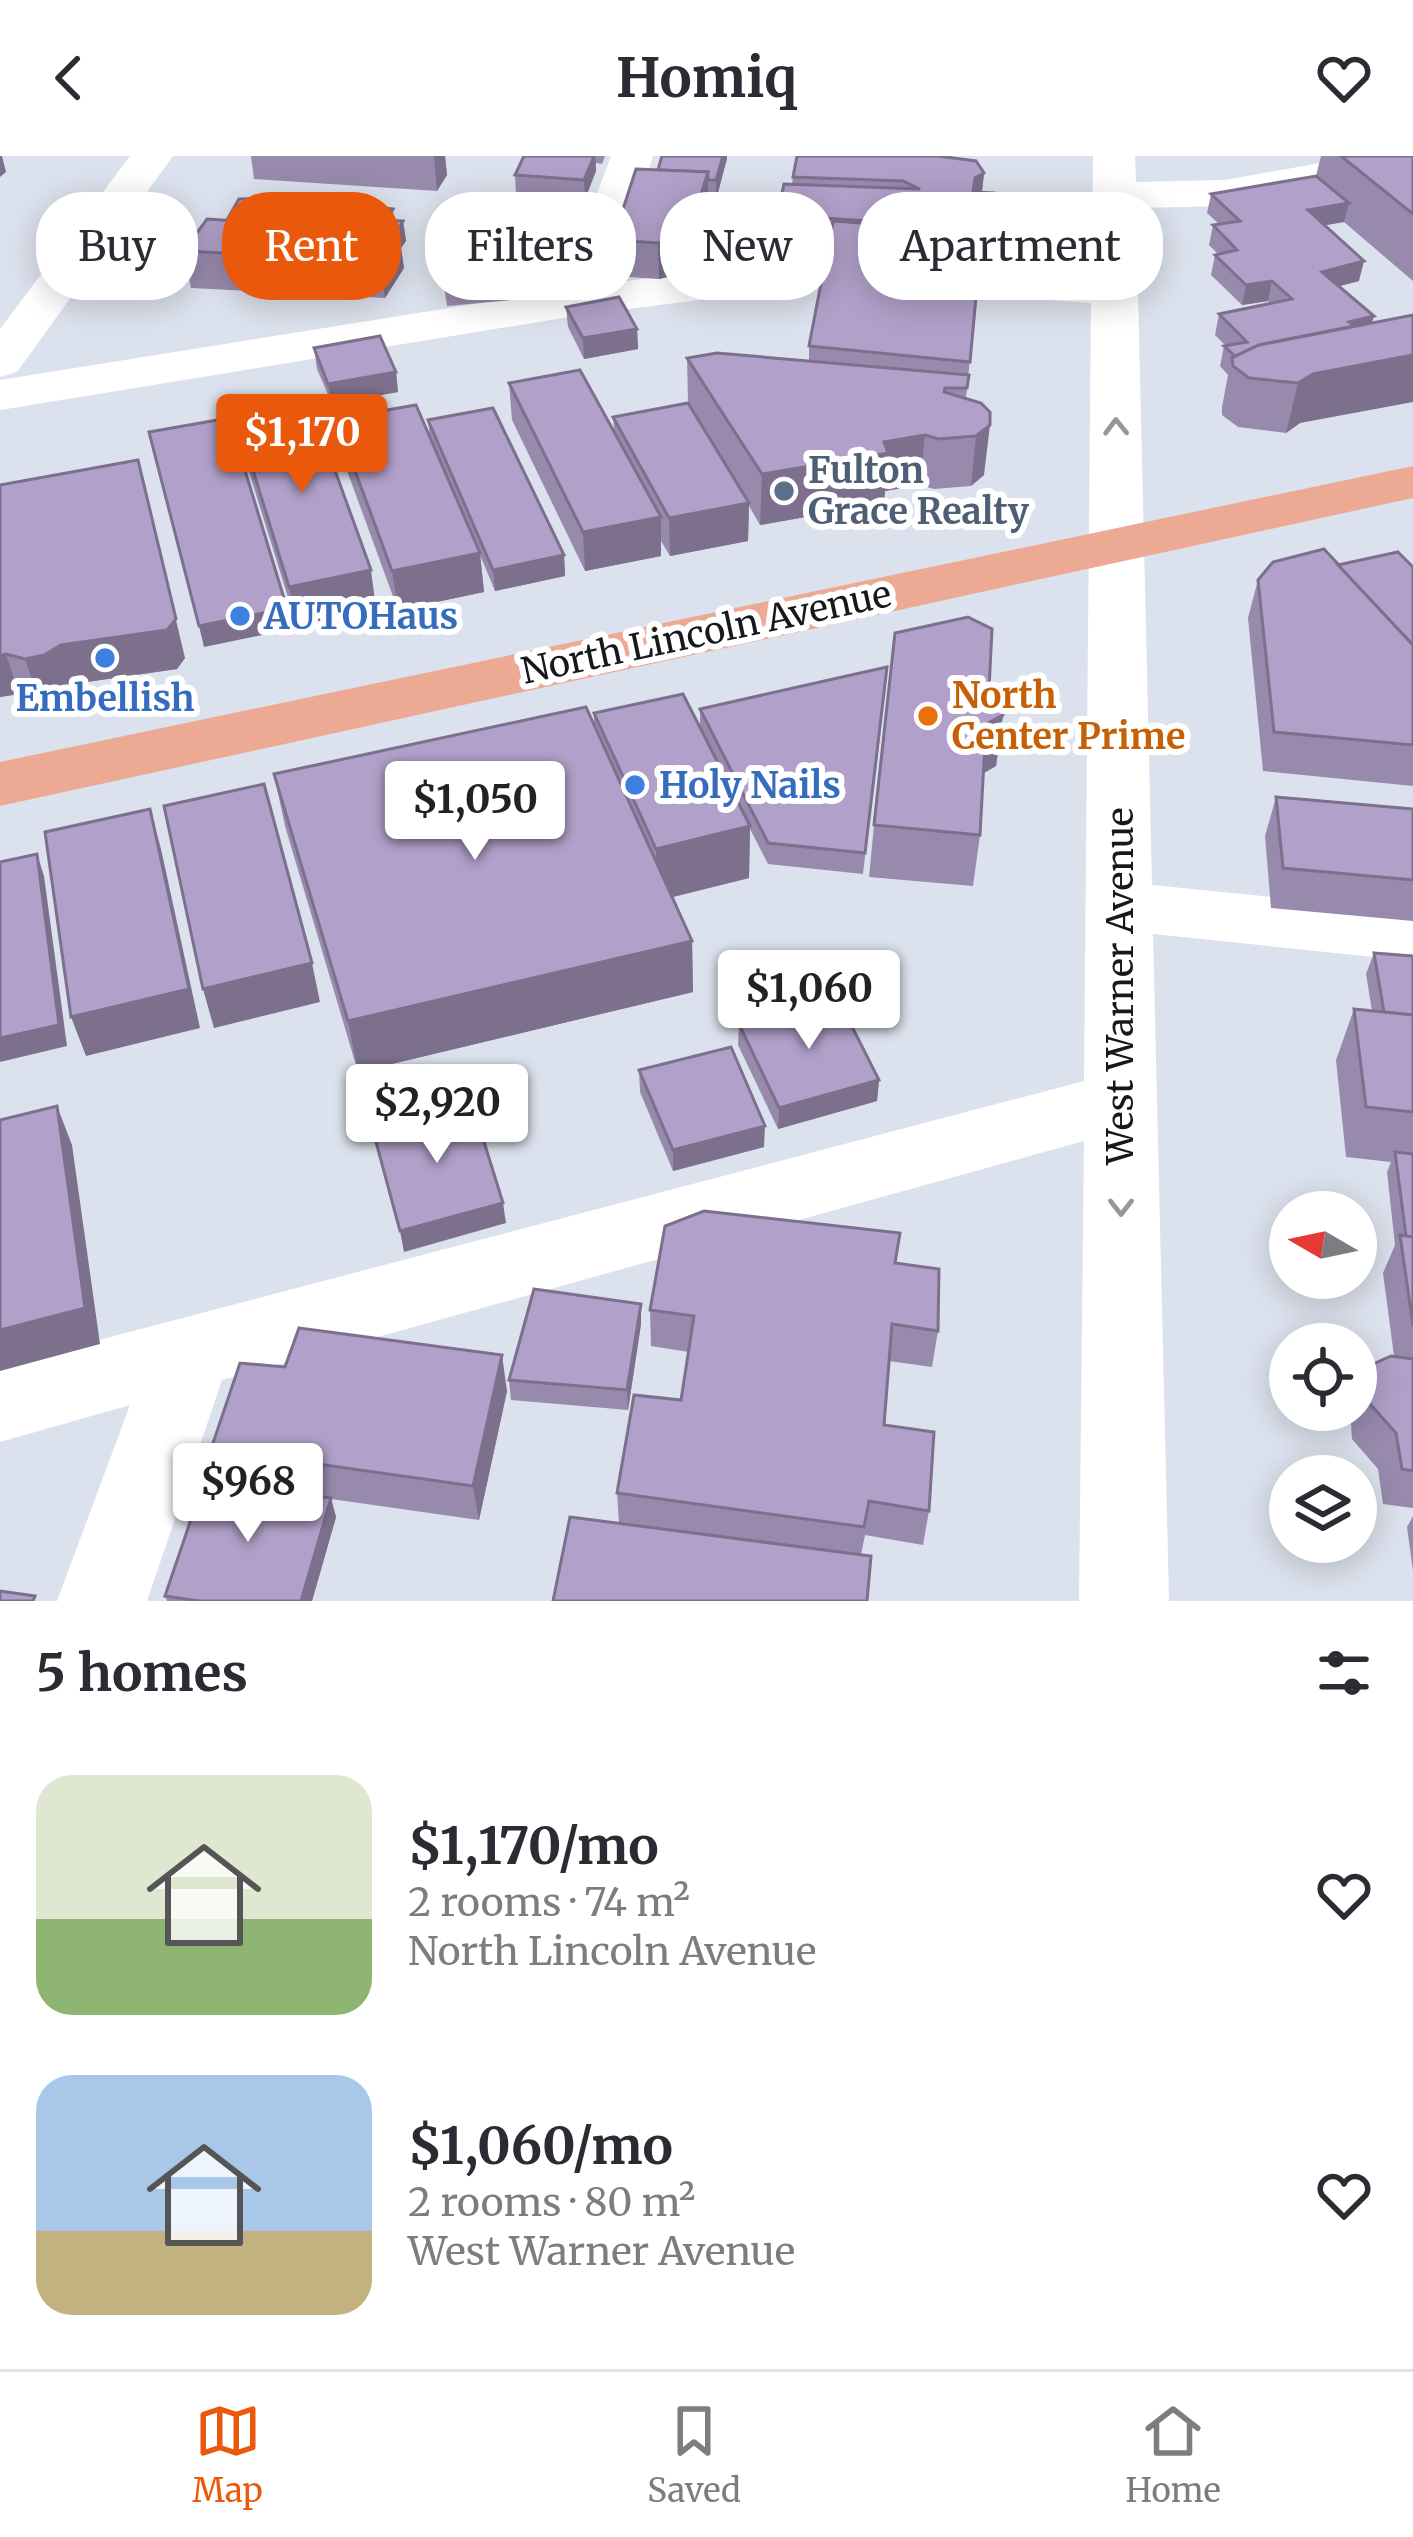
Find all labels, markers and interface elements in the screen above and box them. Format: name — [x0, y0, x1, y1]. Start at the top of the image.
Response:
text: Homiq — [616, 44, 797, 112]
icon: back — [36, 45, 102, 111]
icon: heart — [1311, 45, 1377, 111]
chip: Buy — [36, 192, 198, 300]
chip: Rent — [222, 192, 401, 300]
chip: Filters — [425, 192, 636, 300]
chip: New — [660, 192, 834, 300]
chip: Apartment — [858, 192, 1163, 300]
pin: $1,170 — [204, 394, 400, 496]
text: $1,170 — [243, 408, 361, 457]
one-way arrow — [1104, 417, 1130, 436]
place label: Fulton Grace Realty — [808, 448, 1030, 534]
marker: Fulton Grace Realty — [771, 478, 797, 504]
street label: North Lincoln Avenue — [517, 571, 895, 694]
place label: AUTOHaus — [263, 594, 458, 639]
marker: AUTOHaus — [227, 603, 253, 629]
marker: Embellish — [92, 645, 118, 671]
place label: North Center Prime — [952, 673, 1185, 759]
place label: Embellish — [15, 676, 195, 721]
marker: North Center Prime — [915, 703, 941, 729]
pin: $1,050 — [377, 761, 573, 863]
place label: Holy Nails — [659, 763, 841, 808]
marker: Holy Nails — [622, 772, 648, 798]
text: $1,050 — [412, 775, 538, 824]
street label: West Warner Avenue — [1098, 807, 1143, 1166]
pin: $1,060 — [711, 950, 907, 1052]
text: $1,060 — [745, 964, 873, 1013]
pin: $2,920 — [339, 1064, 535, 1166]
text: $2,920 — [373, 1078, 501, 1127]
north arrow — [1269, 1191, 1377, 1299]
map controls — [1269, 1191, 1377, 1563]
one-way arrow — [1108, 1199, 1134, 1217]
button: locate — [1269, 1323, 1377, 1431]
pin: $968 — [177, 1443, 319, 1545]
button: layers — [1269, 1455, 1377, 1563]
text: $968 — [200, 1457, 296, 1506]
icon: filters — [1311, 1640, 1377, 1706]
text: 5 homes — [36, 1641, 248, 1705]
text: $1,170/mo — [408, 1814, 659, 1878]
icon: home — [132, 1823, 276, 1967]
icon: heart — [1311, 1862, 1377, 1928]
text: 2 rooms · 74 m² — [408, 1878, 690, 1927]
text: North Lincoln Avenue — [408, 1927, 816, 1976]
text: $1,060/mo — [408, 2114, 673, 2178]
icon: home — [132, 2123, 276, 2267]
icon: heart — [1311, 2162, 1377, 2228]
text: 2 rooms · 80 m² — [408, 2178, 695, 2227]
text: West Warner Avenue — [408, 2227, 795, 2276]
tab: Map — [192, 2398, 263, 2511]
tab: Saved — [647, 2398, 741, 2511]
tab: Home — [1126, 2398, 1221, 2511]

